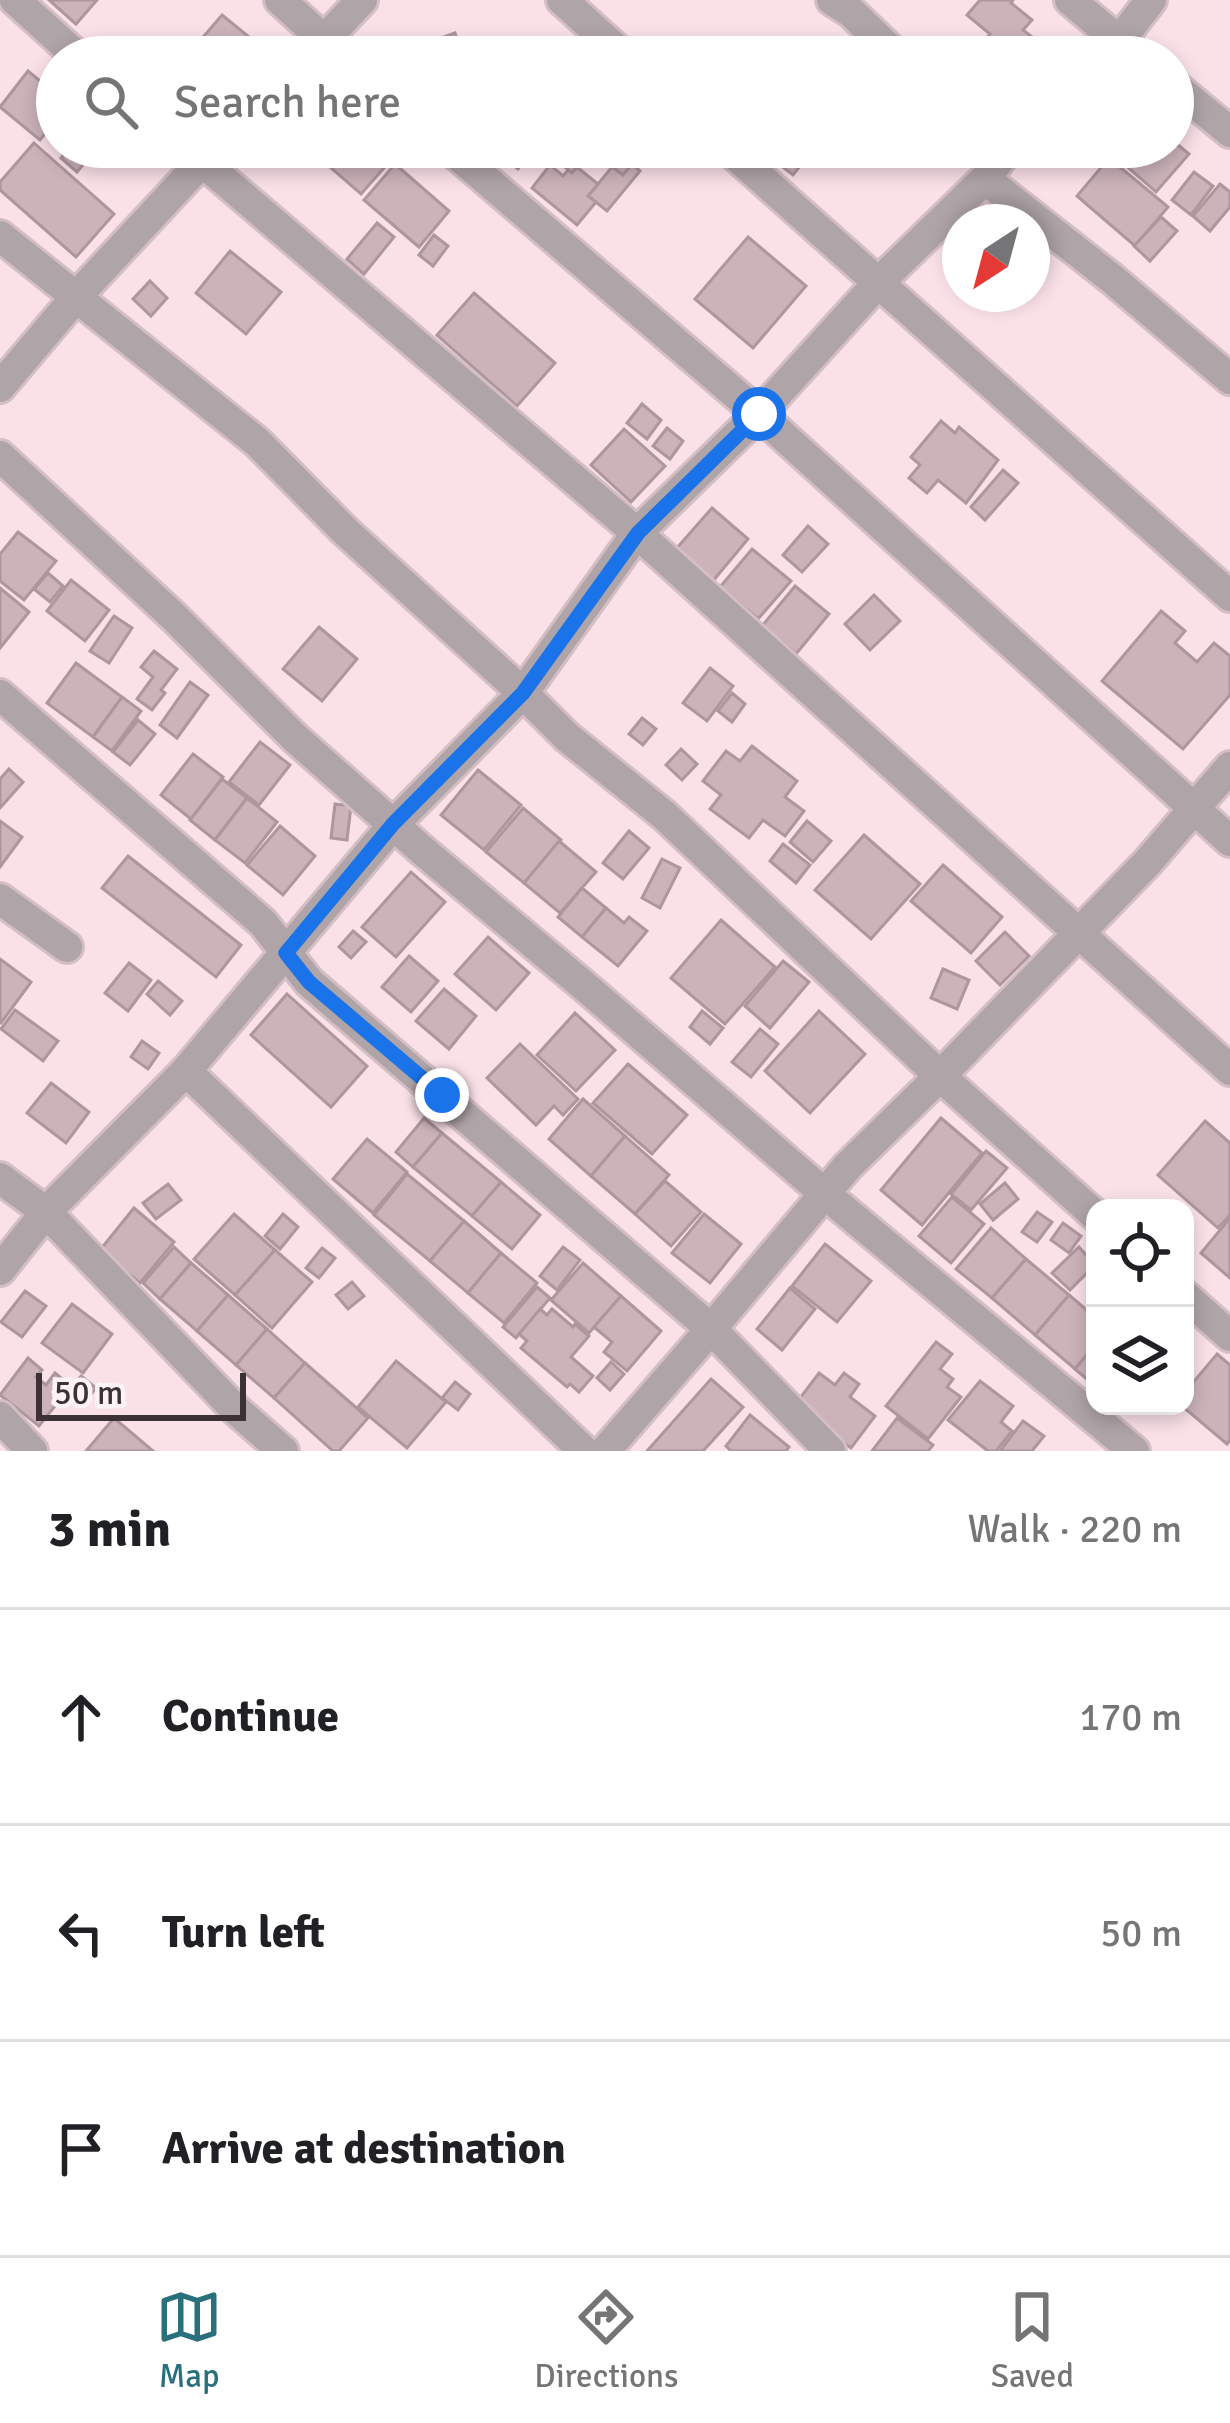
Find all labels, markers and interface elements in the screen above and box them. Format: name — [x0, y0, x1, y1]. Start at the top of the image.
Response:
search box — [36, 36, 1194, 168]
icon: search — [78, 69, 144, 135]
text: Search here — [174, 75, 401, 130]
north arrow — [942, 204, 1050, 312]
route start — [732, 387, 786, 441]
route end — [415, 1068, 469, 1122]
map controls — [1086, 1199, 1194, 1415]
button: locate — [1086, 1199, 1194, 1307]
button: layers — [1086, 1307, 1194, 1415]
scale bar — [36, 1367, 246, 1420]
text: 50 m — [54, 1373, 123, 1414]
text: 3 min — [48, 1498, 171, 1561]
text: Walk · 220 m — [968, 1505, 1182, 1553]
icon: ahead — [48, 1684, 114, 1750]
text: Continue — [162, 1689, 339, 1744]
text: 170 m — [1079, 1693, 1182, 1741]
icon: left — [48, 1900, 114, 1966]
text: Turn left — [162, 1905, 325, 1960]
text: 50 m — [1100, 1909, 1182, 1957]
icon: arrive — [48, 2116, 114, 2182]
text: Arrive at destination — [162, 2121, 566, 2176]
tab: Map — [156, 2284, 222, 2397]
tab: Directions — [534, 2284, 679, 2397]
tab: Saved — [991, 2284, 1074, 2397]

